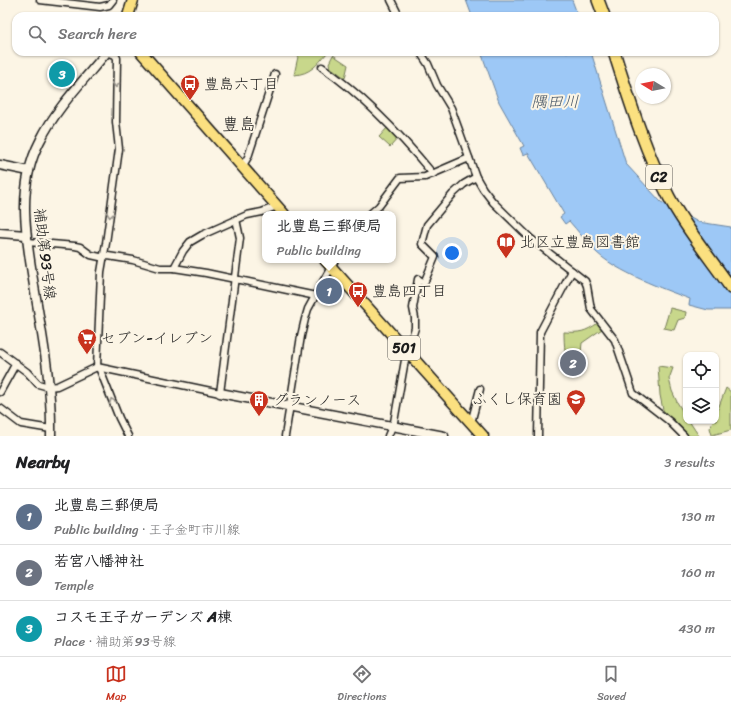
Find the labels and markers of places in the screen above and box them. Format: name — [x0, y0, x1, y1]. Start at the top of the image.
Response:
pin: 3 — [49, 59, 75, 89]
place label: 豊島六丁目 — [204, 71, 279, 97]
bus stop icon: 豊島六丁目 — [179, 73, 201, 101]
place label: 北区立豊島図書館 — [520, 229, 640, 255]
library icon: 北区立豊島図書館 — [495, 231, 517, 259]
pin: 1 — [316, 276, 342, 306]
place label: 豊島四丁目 — [372, 278, 447, 304]
bus stop icon: 豊島四丁目 — [347, 280, 369, 308]
place label: セブン-イレブン — [101, 325, 213, 351]
supermarket icon: セブン-イレブン — [76, 327, 98, 355]
pin: 2 — [560, 348, 586, 378]
place label: ふくし保育園 — [472, 386, 562, 412]
place label: グランノース — [273, 387, 361, 413]
school or university icon: ふくし保育園 — [565, 388, 587, 416]
building icon: グランノース — [248, 389, 270, 417]

